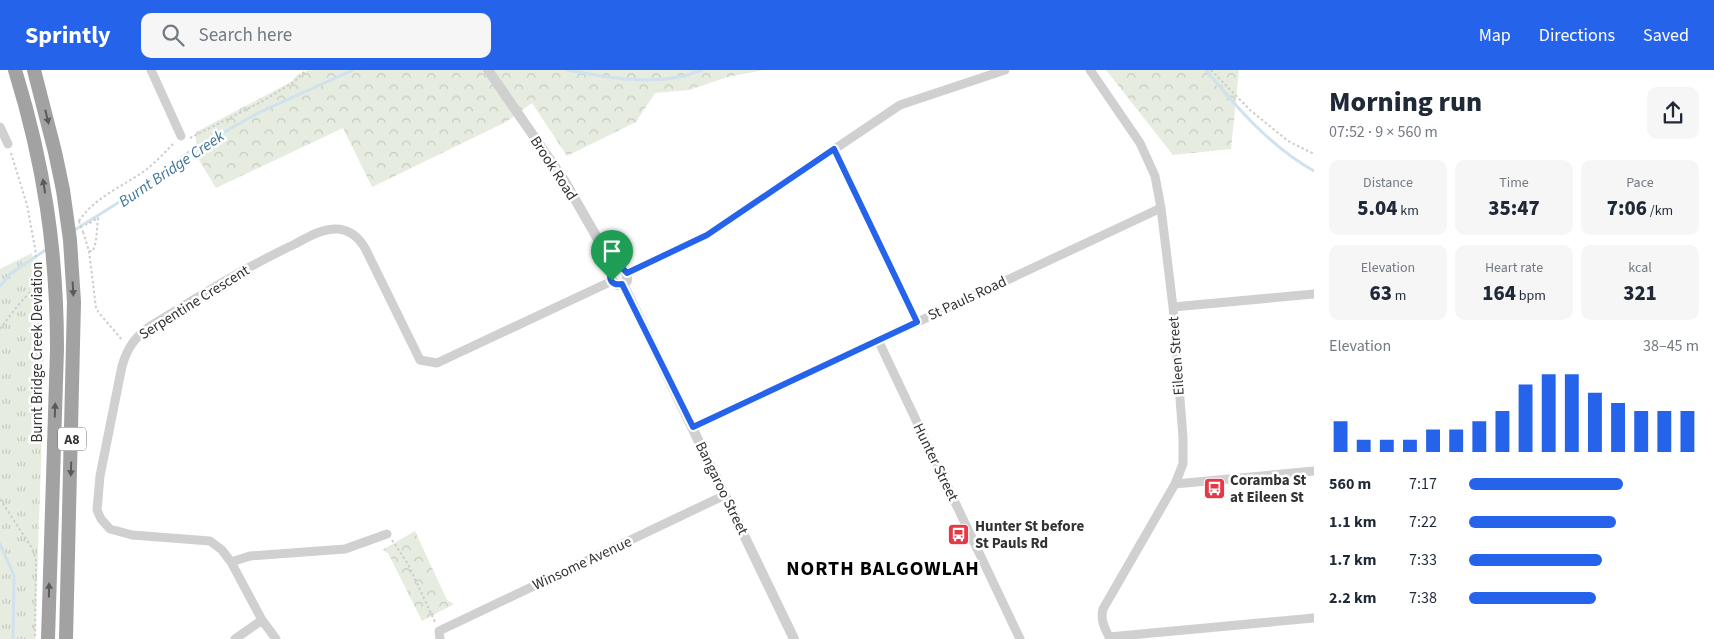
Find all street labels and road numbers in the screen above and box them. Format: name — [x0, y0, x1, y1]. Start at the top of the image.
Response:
street label: Brook Road — [525, 132, 582, 205]
street label: Serpentine Crescent — [135, 260, 254, 345]
street label: Burnt Bridge Creek Deviation — [27, 261, 48, 443]
street label: St Pauls Road — [924, 271, 1010, 326]
street label: Eileen Street — [1163, 316, 1190, 396]
street label: Hunter Street — [908, 420, 963, 505]
road number: A8 — [58, 428, 86, 450]
street label: Bangaroo Street — [690, 438, 753, 538]
street label: Winsome Avenue — [529, 531, 635, 596]

